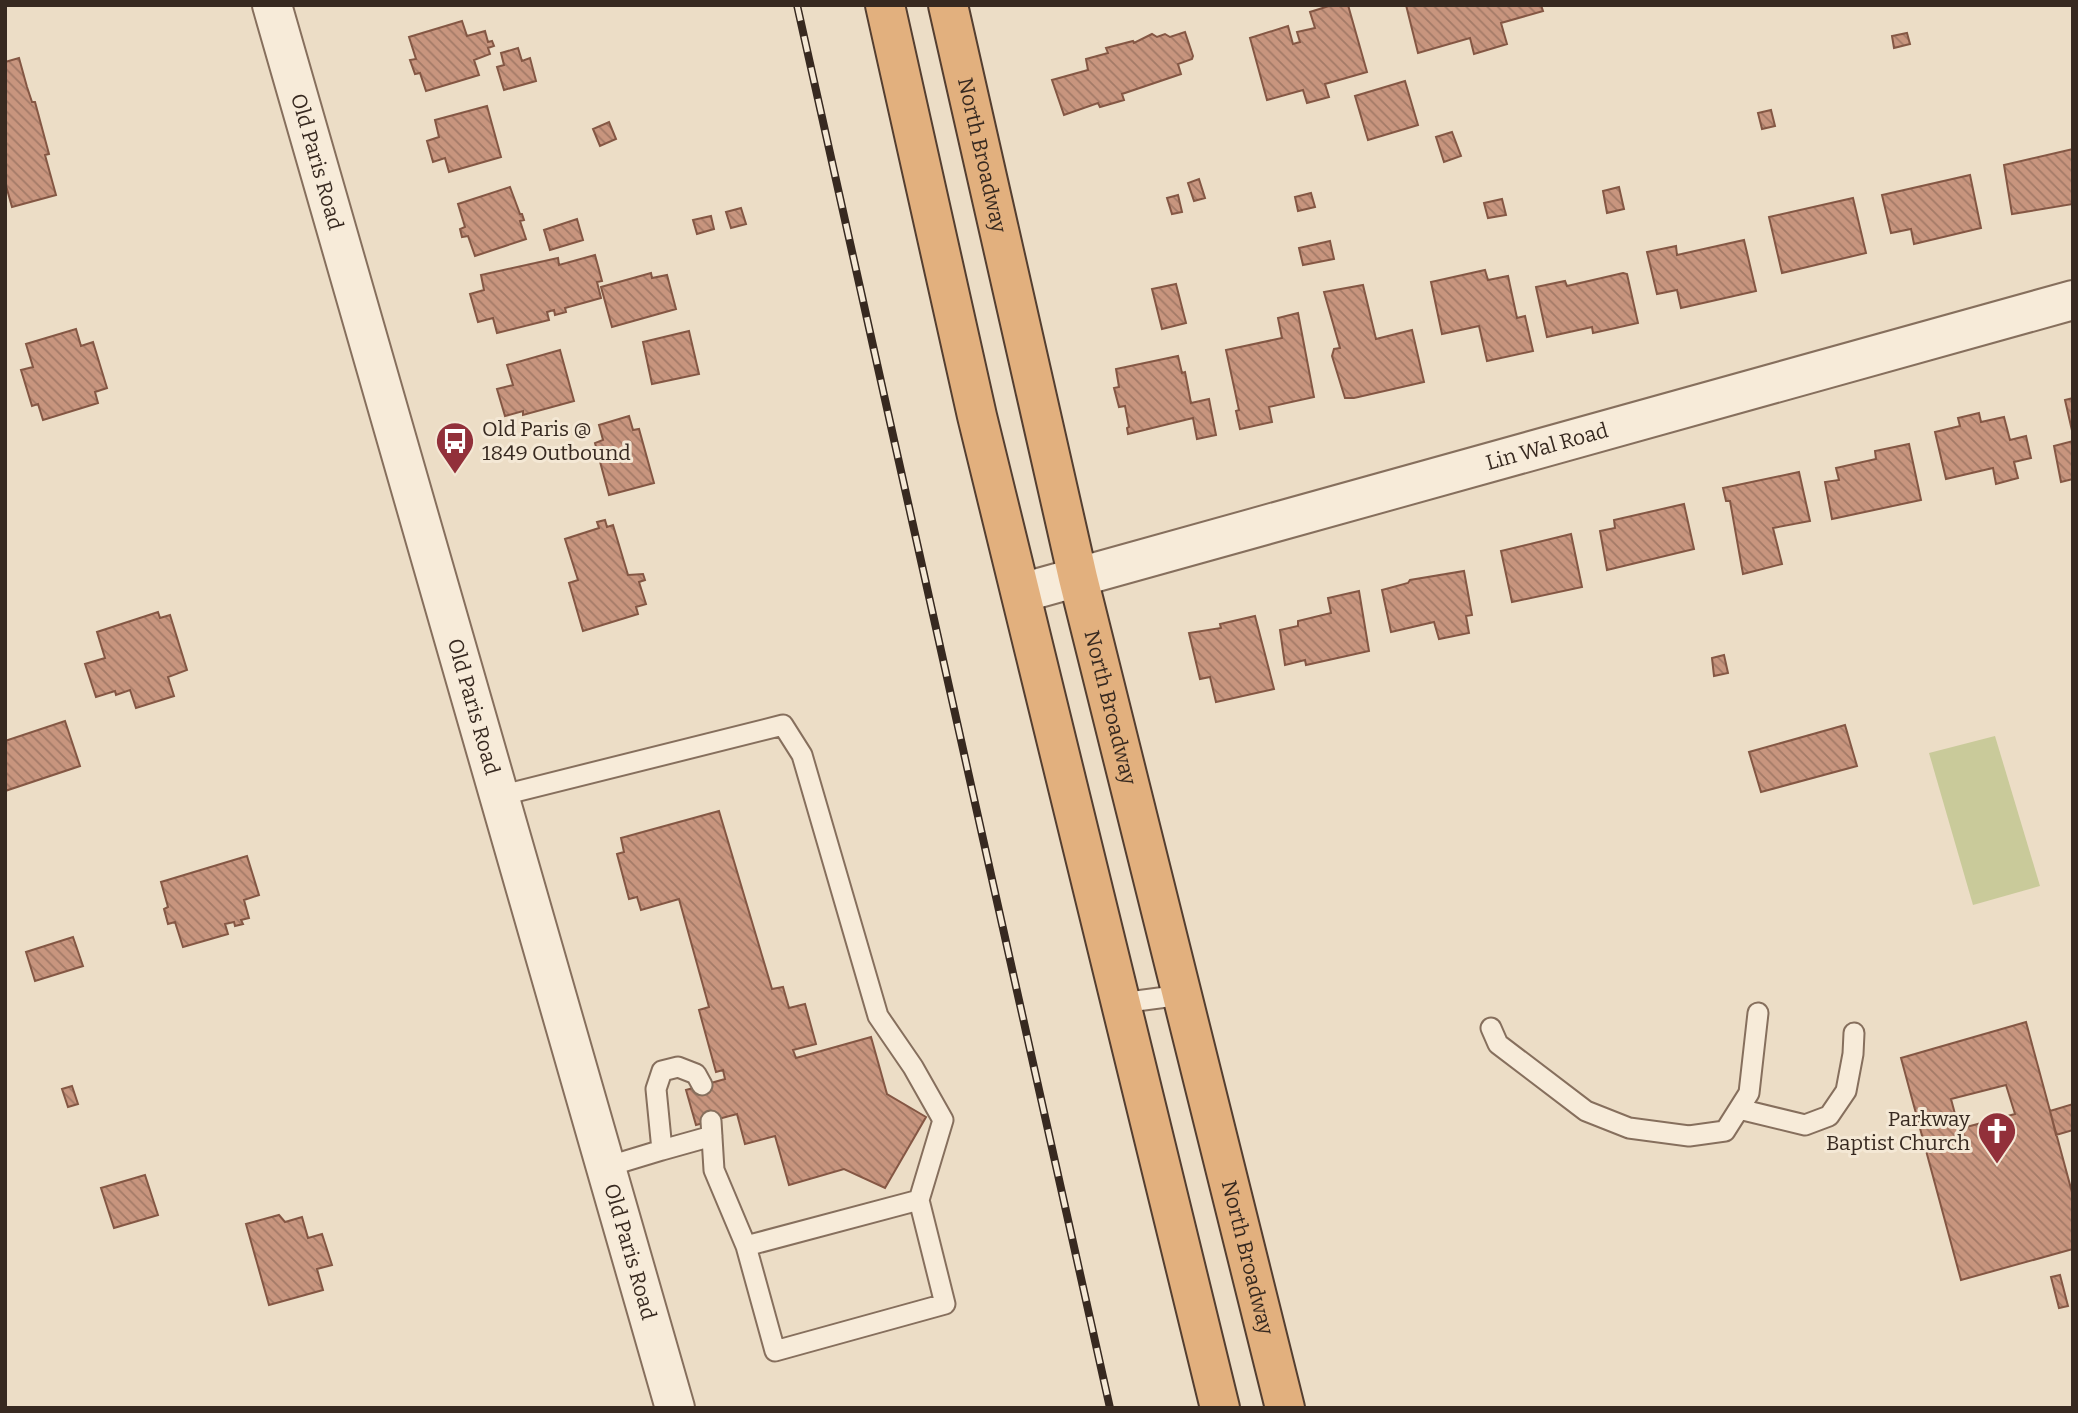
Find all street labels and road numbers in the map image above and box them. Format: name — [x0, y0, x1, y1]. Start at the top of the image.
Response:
street label: North Broadway — [952, 75, 1012, 236]
street label: Old Paris Road — [285, 90, 349, 233]
street label: Lin Wal Road — [1483, 417, 1611, 476]
street label: North Broadway — [1079, 628, 1142, 788]
street label: Old Paris Road — [442, 635, 505, 778]
street label: North Broadway — [1216, 1178, 1279, 1338]
street label: Old Paris Road — [598, 1180, 662, 1323]

